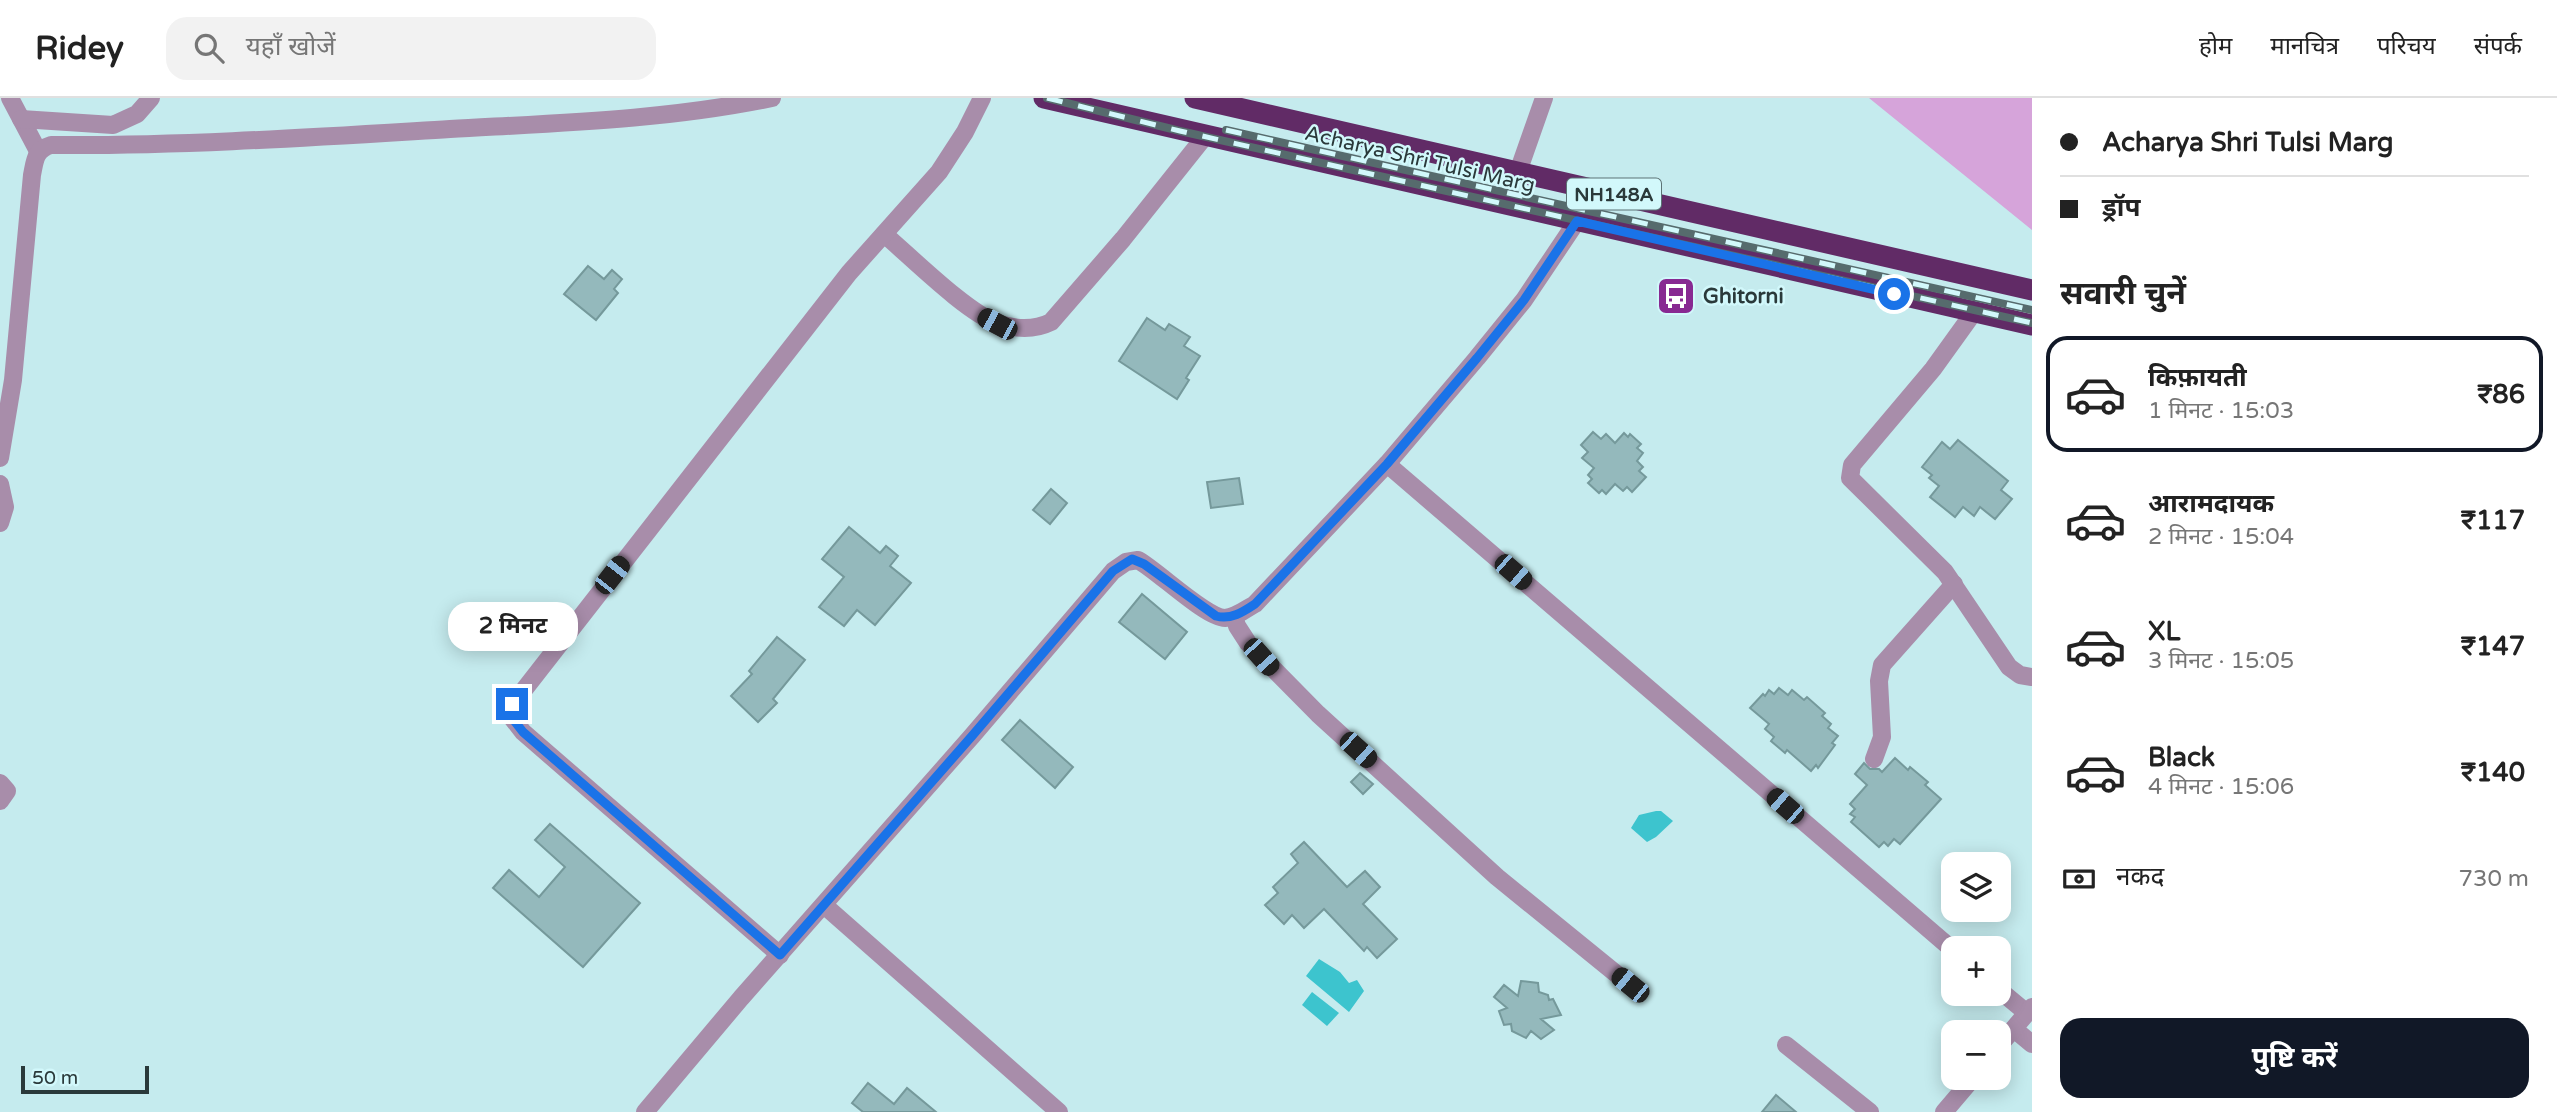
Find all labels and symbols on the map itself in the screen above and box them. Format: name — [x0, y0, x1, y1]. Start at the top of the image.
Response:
street label: Acharya Shri Tulsi Marg — [1302, 121, 1537, 198]
road number: NH148A — [1567, 178, 1661, 209]
bus stop icon: Ghitorni — [1655, 275, 1697, 317]
route start — [1878, 278, 1910, 310]
place label: Ghitorni — [1703, 284, 1784, 309]
car — [974, 305, 1021, 343]
car — [1491, 550, 1536, 594]
car — [591, 552, 634, 598]
callout: 2 मिनट — [447, 602, 577, 652]
car — [1240, 634, 1283, 680]
route end — [496, 688, 528, 720]
car — [1336, 728, 1381, 772]
car — [1763, 784, 1808, 828]
car — [1608, 964, 1653, 1006]
scale bar — [21, 1063, 149, 1095]

